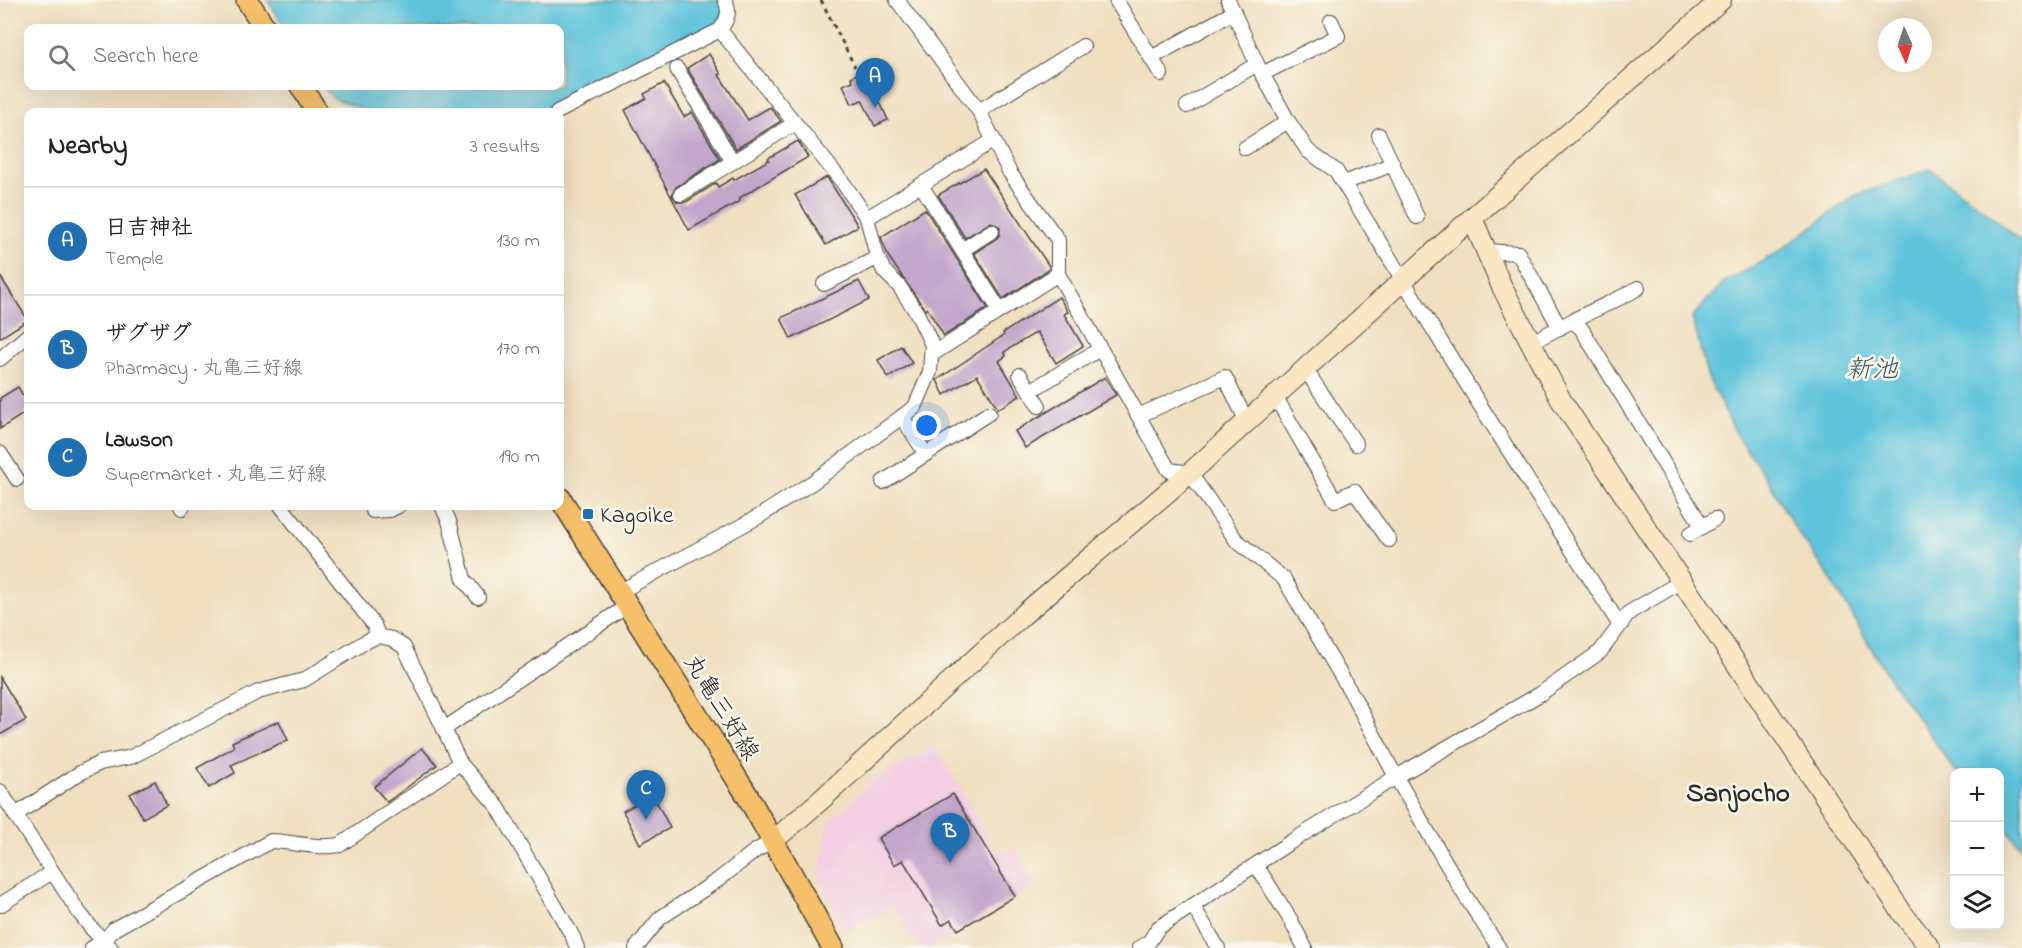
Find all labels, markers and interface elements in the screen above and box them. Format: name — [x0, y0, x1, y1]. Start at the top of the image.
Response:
north arrow — [1878, 18, 1932, 72]
search box — [24, 24, 564, 90]
icon: search — [45, 41, 78, 74]
text: Search here — [93, 41, 198, 73]
pin: A — [856, 58, 894, 108]
text: Nearby — [48, 128, 127, 166]
text: 3 results — [470, 133, 540, 162]
text: 日吉神社 — [105, 213, 193, 245]
text: A — [61, 227, 74, 256]
text: 130 m — [496, 227, 540, 256]
text: Temple — [105, 245, 164, 274]
text: ザグザグ — [105, 319, 192, 351]
text: B — [61, 335, 74, 364]
text: 170 m — [496, 335, 540, 364]
water label: 新池 — [1846, 352, 1899, 390]
text: Pharmacy · 丸亀三好線 — [105, 355, 302, 384]
your location — [912, 411, 941, 440]
text: Lawson — [105, 425, 173, 457]
text: C — [62, 443, 73, 472]
text: 190 m — [498, 443, 540, 472]
text: Supermarket · 丸亀三好線 — [105, 461, 326, 490]
place label: Kagoike — [600, 499, 674, 534]
marker: Kagoike — [581, 507, 595, 521]
street label: 丸亀三好線 — [673, 648, 767, 768]
map controls — [1950, 768, 2004, 930]
button: + — [1950, 768, 2004, 822]
pin: C — [626, 770, 666, 820]
district label: Sanjocho — [1686, 775, 1790, 814]
pin: B — [930, 814, 970, 863]
button: − — [1950, 822, 2004, 876]
button: layers — [1950, 876, 2004, 930]

